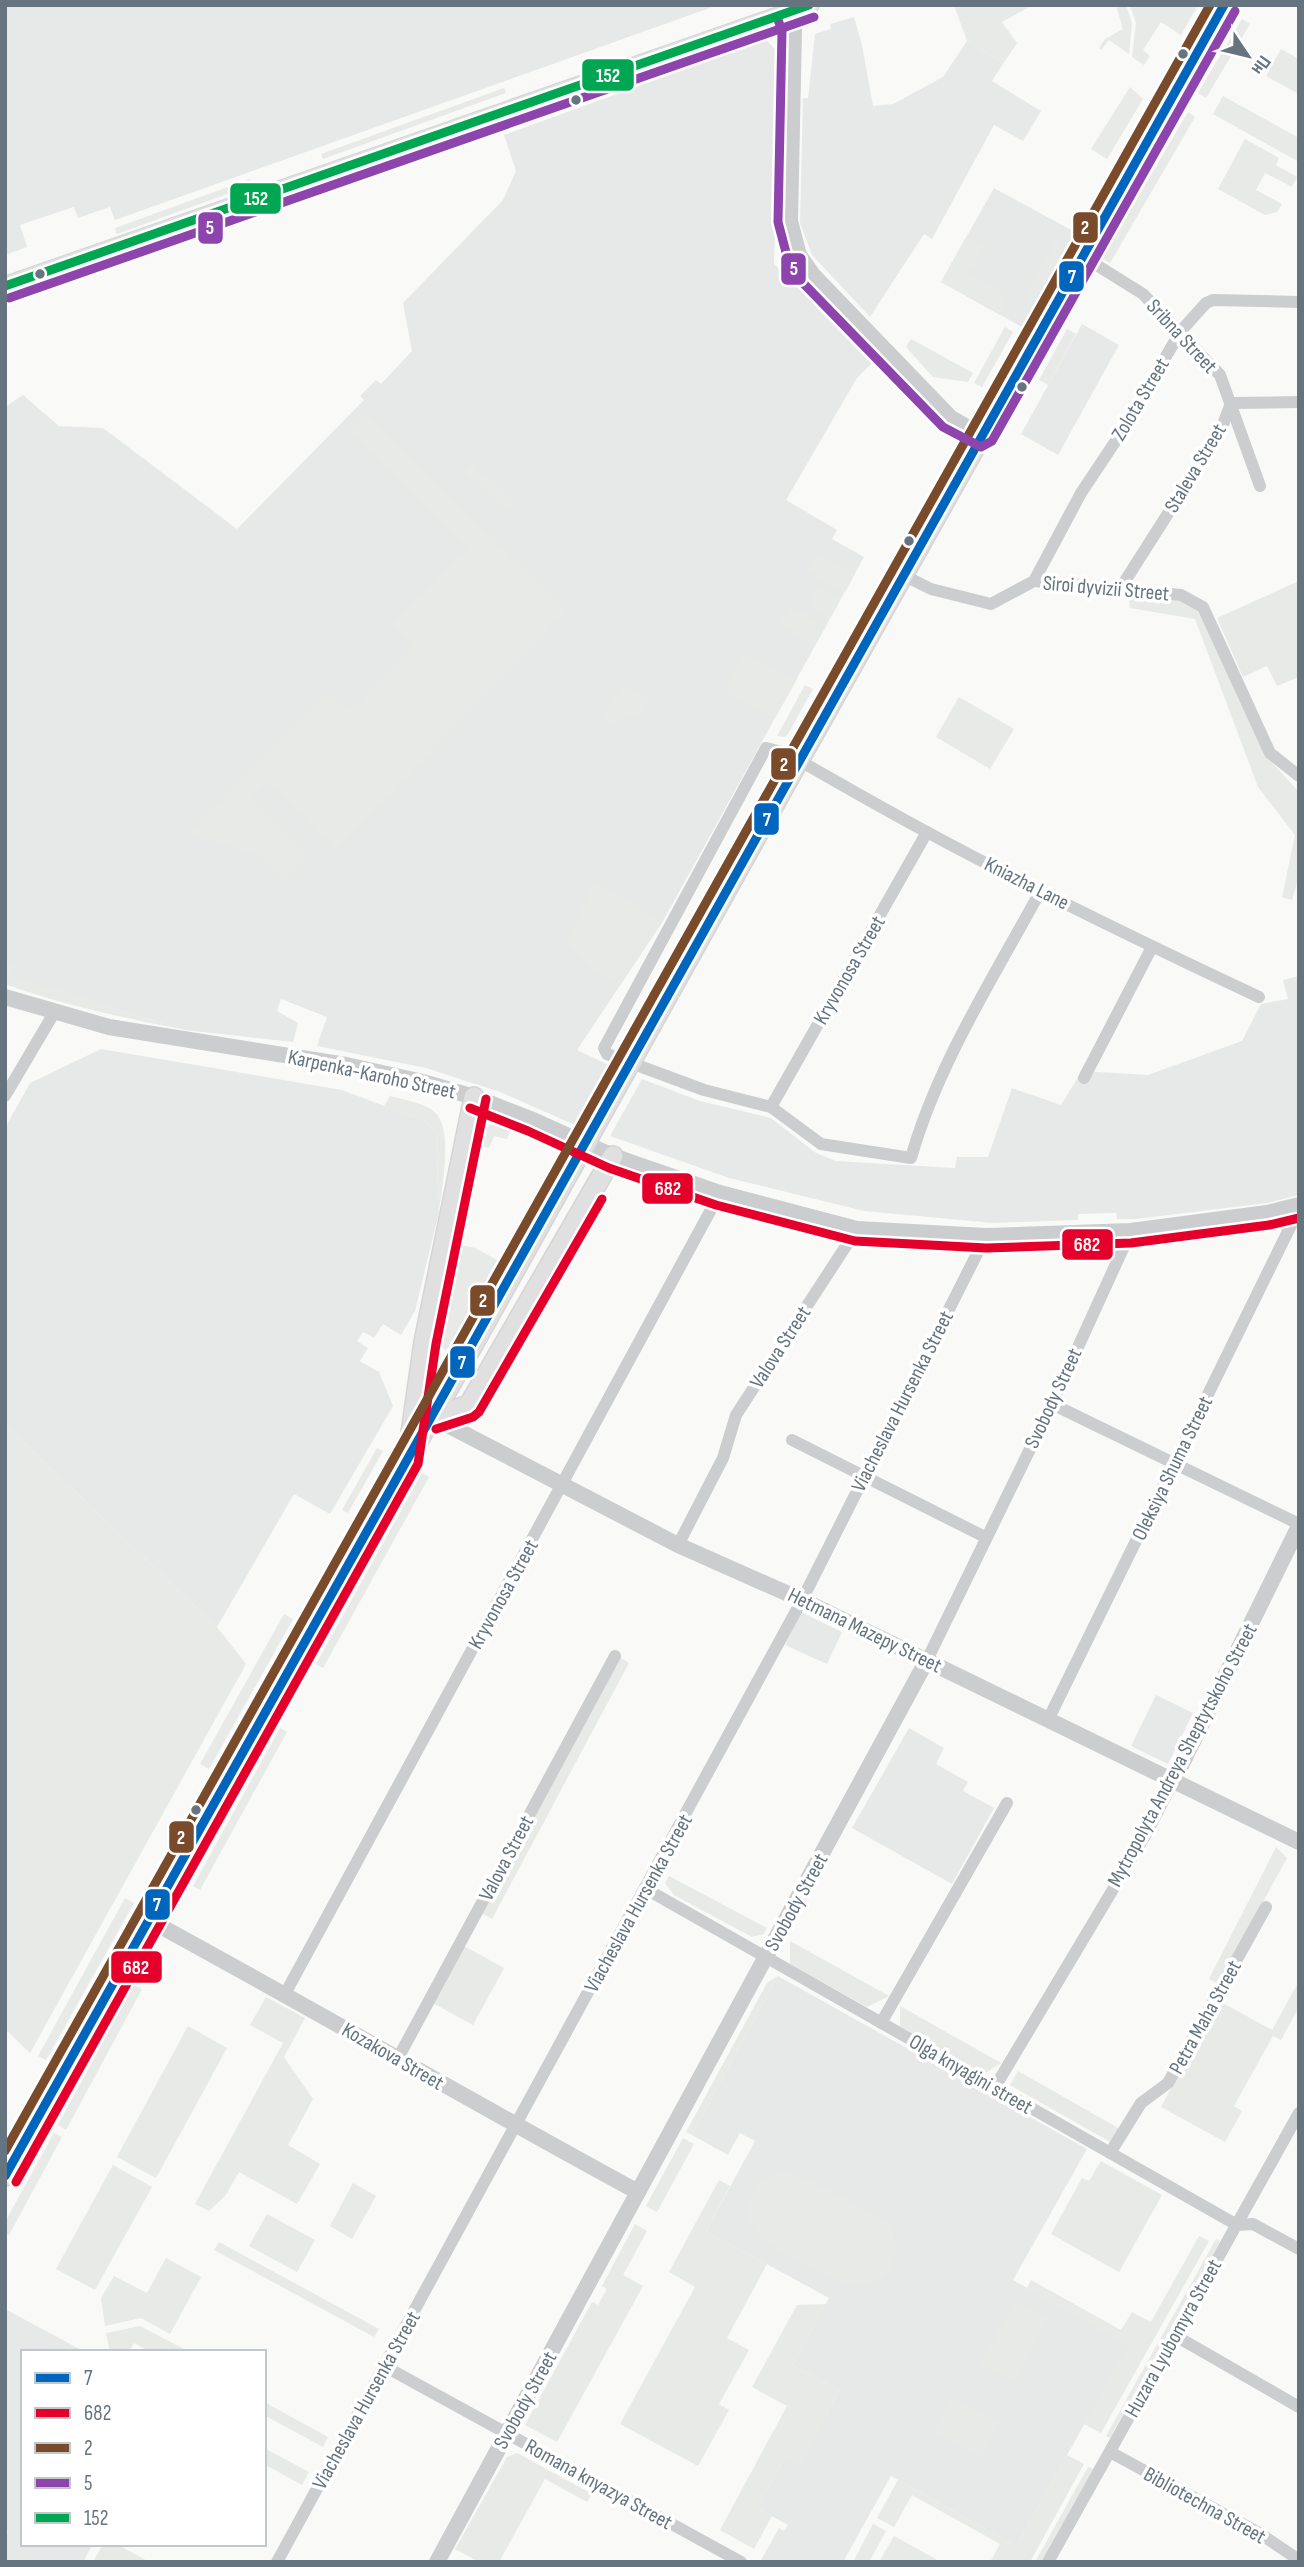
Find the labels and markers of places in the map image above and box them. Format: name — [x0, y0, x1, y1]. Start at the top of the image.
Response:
unlabelled marker — [1176, 47, 1190, 61]
unlabelled marker — [569, 93, 583, 107]
unlabelled marker — [33, 267, 47, 281]
unlabelled marker — [1015, 380, 1029, 394]
unlabelled marker — [902, 534, 916, 548]
unlabelled marker — [189, 1803, 203, 1817]

